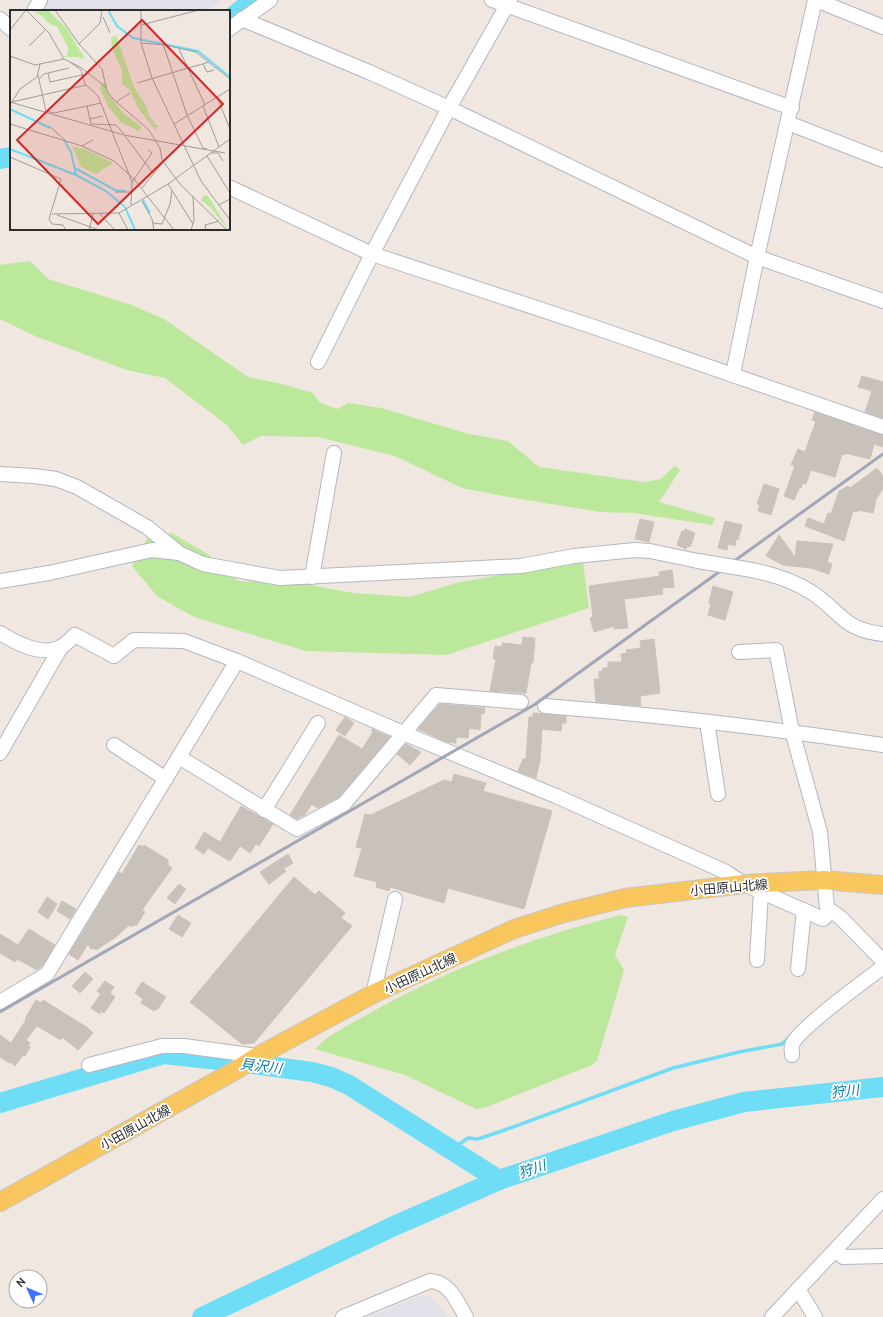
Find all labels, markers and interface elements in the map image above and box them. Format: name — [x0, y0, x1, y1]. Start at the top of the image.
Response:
inset map — [10, 10, 230, 230]
street label: 小田原山北線 — [689, 876, 769, 898]
street label: 小田原山北線 — [381, 949, 459, 997]
water label: 貝沢川 — [239, 1055, 285, 1078]
water label: 狩川 — [830, 1080, 862, 1101]
street label: 小田原山北線 — [97, 1101, 173, 1153]
water label: 狩川 — [516, 1155, 550, 1182]
north arrow — [8, 1269, 48, 1309]
text: N — [13, 1274, 29, 1290]

